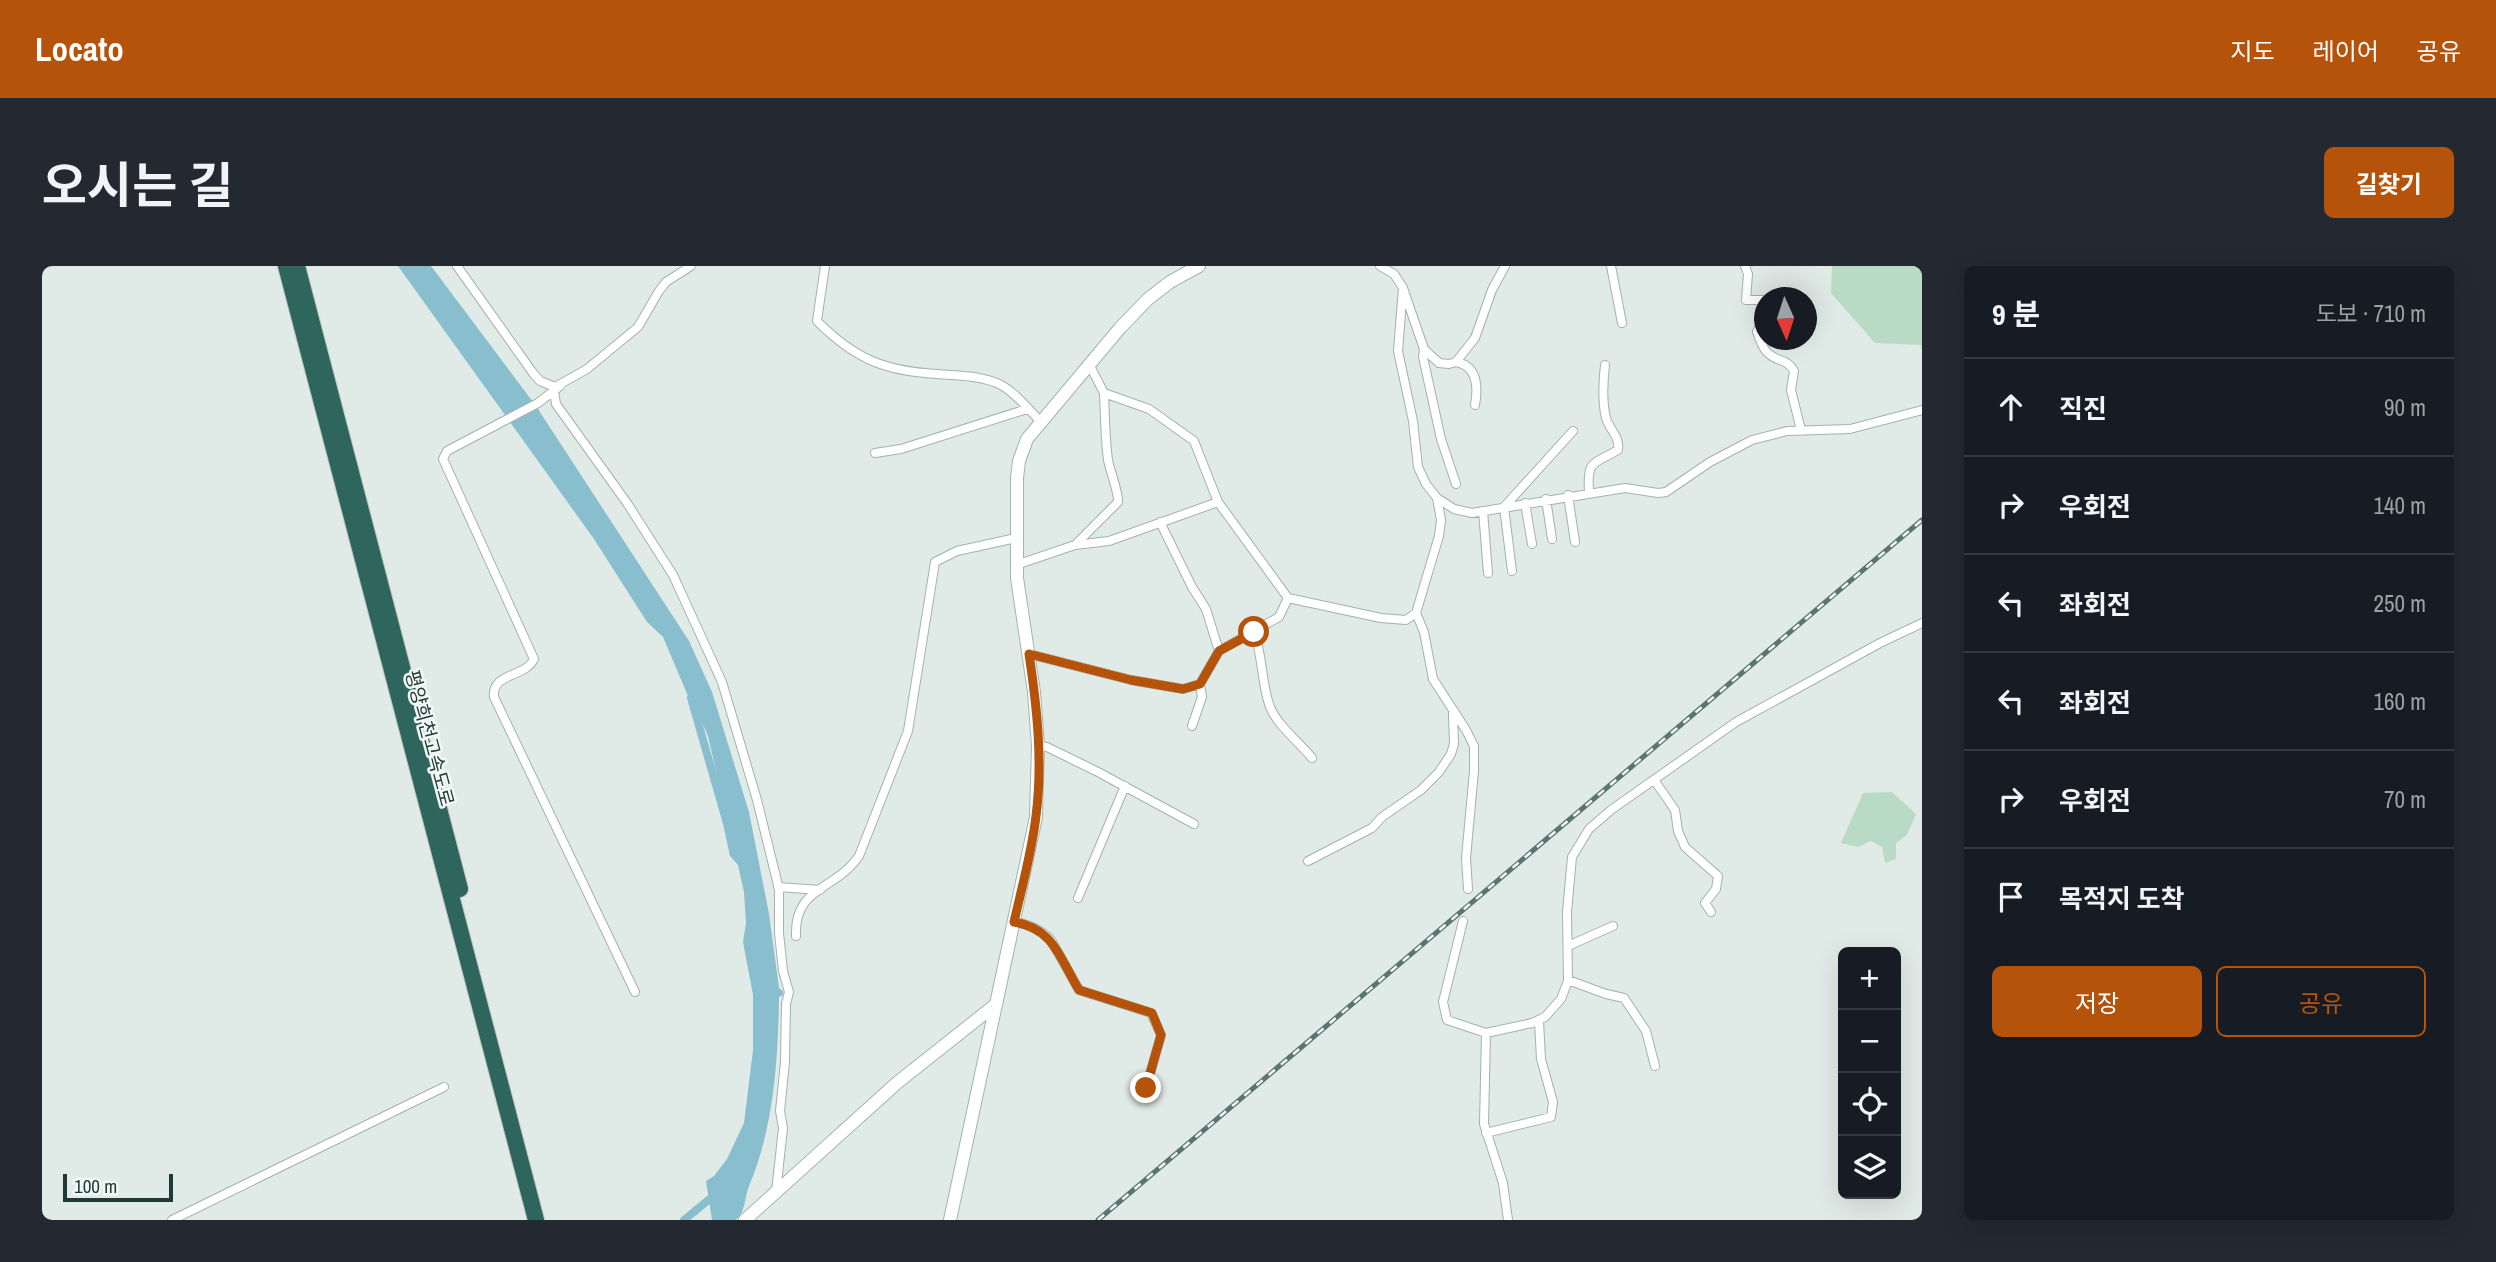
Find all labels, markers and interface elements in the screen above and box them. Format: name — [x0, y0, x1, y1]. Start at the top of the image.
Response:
text: Locato — [35, 27, 124, 71]
text: 지도 — [2230, 35, 2275, 67]
text: 레이어 — [2313, 35, 2379, 67]
text: 공유 — [2417, 35, 2461, 67]
button: 길찾기 — [2324, 147, 2454, 218]
text: 오시는 길 — [42, 152, 234, 218]
north arrow — [1754, 287, 1817, 350]
text: 9 분 — [1992, 294, 2040, 334]
text: 도보 · 710 m — [2316, 298, 2426, 329]
icon: ahead — [1992, 388, 2030, 426]
text: 직진 — [2059, 391, 2107, 426]
text: 90 m — [2384, 392, 2426, 423]
icon: right — [1992, 486, 2030, 524]
text: 우회전 — [2059, 489, 2131, 524]
text: 140 m — [2374, 490, 2426, 521]
icon: left — [1992, 584, 2030, 622]
text: 좌회전 — [2059, 587, 2131, 622]
text: 250 m — [2374, 588, 2426, 619]
route start — [1238, 616, 1269, 647]
street label: 평양희천고속도로 — [399, 667, 461, 809]
icon: left — [1992, 682, 2030, 720]
text: 좌회전 — [2059, 685, 2131, 720]
text: 160 m — [2374, 686, 2426, 717]
icon: right — [1992, 780, 2030, 818]
text: 우회전 — [2059, 783, 2131, 818]
text: 70 m — [2384, 784, 2426, 815]
icon: arrive — [1992, 878, 2030, 916]
text: 목적지 도착 — [2059, 881, 2185, 916]
map controls — [1838, 947, 1901, 1199]
button: + — [1838, 947, 1901, 1010]
button: 저장 — [1992, 966, 2202, 1037]
button: 공유 — [2216, 966, 2426, 1037]
button: − — [1838, 1010, 1901, 1073]
route end — [1130, 1072, 1161, 1103]
button: locate — [1838, 1073, 1901, 1136]
button: layers — [1838, 1136, 1901, 1199]
scale bar — [63, 1171, 173, 1203]
text: 100 m — [74, 1173, 117, 1199]

